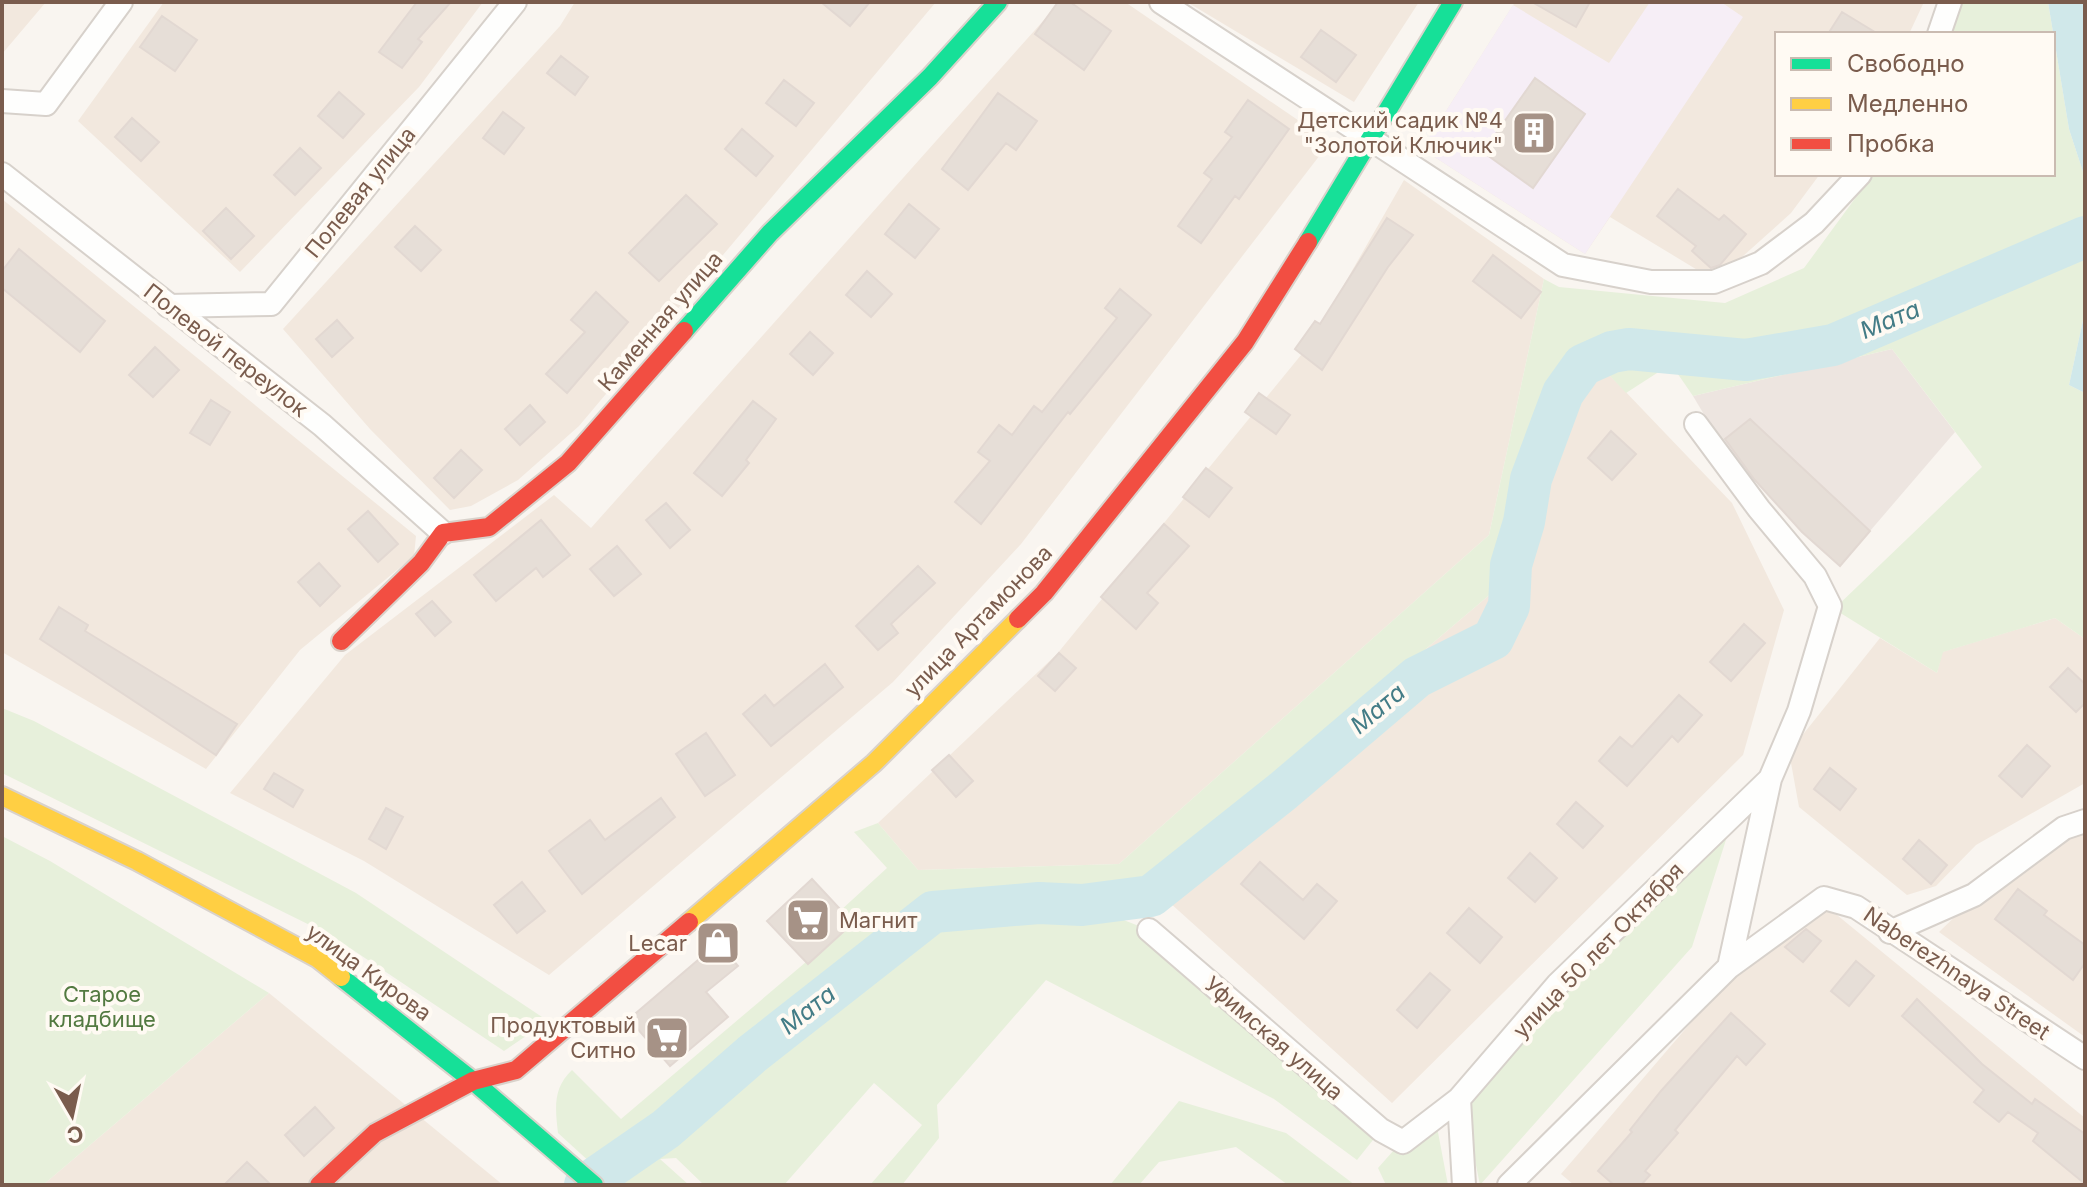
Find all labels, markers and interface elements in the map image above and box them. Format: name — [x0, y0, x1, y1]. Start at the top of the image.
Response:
legend — [1775, 32, 2055, 176]
text: Свободно — [1847, 49, 1965, 78]
text: Медленно — [1847, 89, 1968, 118]
place label: Детский садик №4 "Золотой Ключик" — [1297, 107, 1503, 158]
building icon: Детский садик №4 "Золотой Ключик" — [1510, 109, 1558, 157]
street label: Полевая улица — [299, 121, 421, 263]
text: Пробка — [1847, 129, 1935, 158]
street label: Каменная улица — [592, 246, 728, 396]
street label: Полевой переулок — [139, 278, 313, 422]
water label: Мата — [1855, 294, 1924, 345]
street label: улица Артамонова — [899, 540, 1057, 702]
water label: Мата — [1344, 677, 1411, 740]
street label: улица 50 лет Октября — [1507, 857, 1689, 1043]
supermarket icon: Магнит — [784, 896, 832, 944]
street label: Naberezhnaya Street — [1859, 901, 2055, 1045]
place label: Магнит — [839, 907, 918, 933]
street label: улица Кирова — [302, 918, 436, 1026]
shop icon: Lecar — [694, 919, 742, 967]
place label: Lecar — [628, 930, 687, 956]
street label: Уфимская улица — [1199, 971, 1349, 1105]
water label: Мата — [774, 979, 841, 1040]
park label: Старое кладбище — [48, 981, 156, 1032]
place label: Продуктовый Ситно — [490, 1012, 636, 1063]
supermarket icon: Продуктовый Ситно — [643, 1014, 691, 1062]
north arrow — [32, 1075, 112, 1155]
text: С — [65, 1121, 85, 1149]

